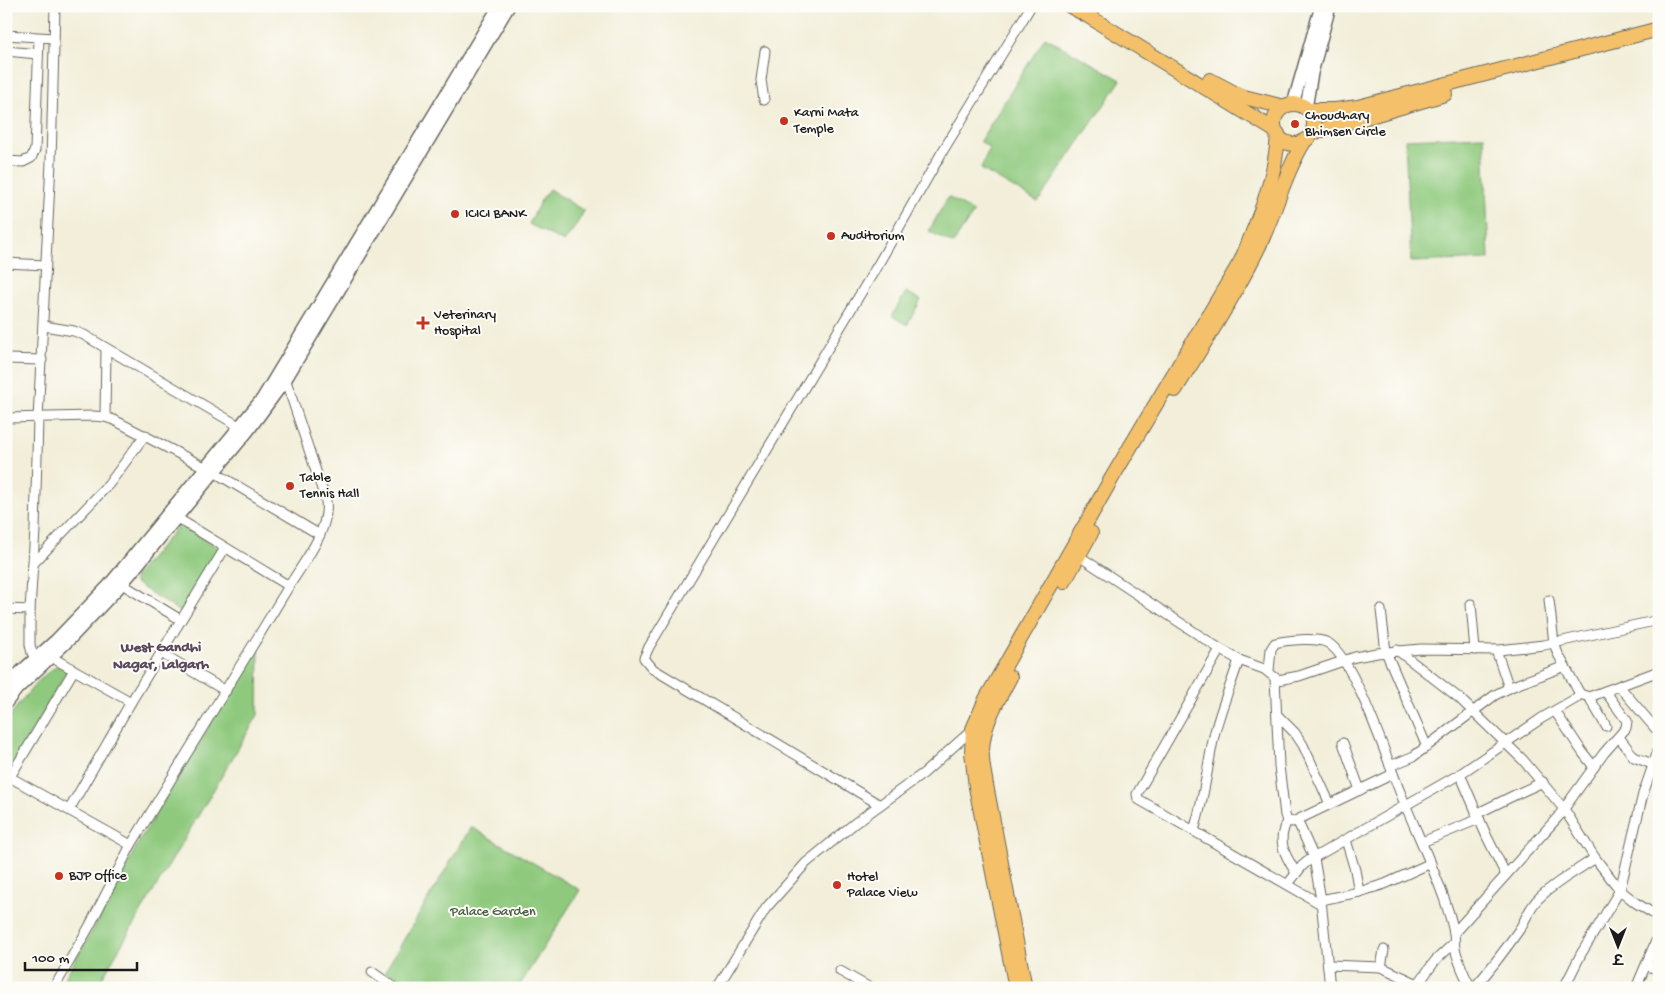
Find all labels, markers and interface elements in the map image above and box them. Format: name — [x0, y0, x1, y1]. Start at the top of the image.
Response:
place label: Karni Mata Temple — [793, 105, 860, 138]
place label: Choudhary Bhimsen Circle — [1304, 108, 1386, 141]
marker: Karni Mata Temple — [778, 115, 790, 127]
marker: Choudhary Bhimsen Circle — [1289, 118, 1301, 130]
place label: ICICI BANK — [465, 206, 527, 223]
marker: ICICI BANK — [449, 208, 461, 220]
place label: Auditorium — [841, 228, 905, 245]
marker: Auditorium — [825, 230, 837, 242]
place label: Veterinary Hospital — [433, 307, 496, 340]
marker: Veterinary Hospital — [416, 316, 430, 330]
place label: Table Tennis Hall — [299, 470, 359, 503]
marker: Table Tennis Hall — [284, 480, 296, 492]
district label: West Gandhi Nagar, Lalgarh — [113, 639, 209, 674]
place label: BJP Office — [68, 868, 127, 885]
place label: Hotel Palace View — [846, 869, 918, 902]
marker: BJP Office — [53, 870, 65, 882]
marker: Hotel Palace View — [831, 879, 843, 891]
park label: Palace Garden — [449, 904, 536, 921]
north arrow — [1592, 922, 1642, 972]
scale bar — [25, 939, 138, 971]
text: उ — [1612, 948, 1625, 965]
text: 100 m — [31, 950, 70, 968]

